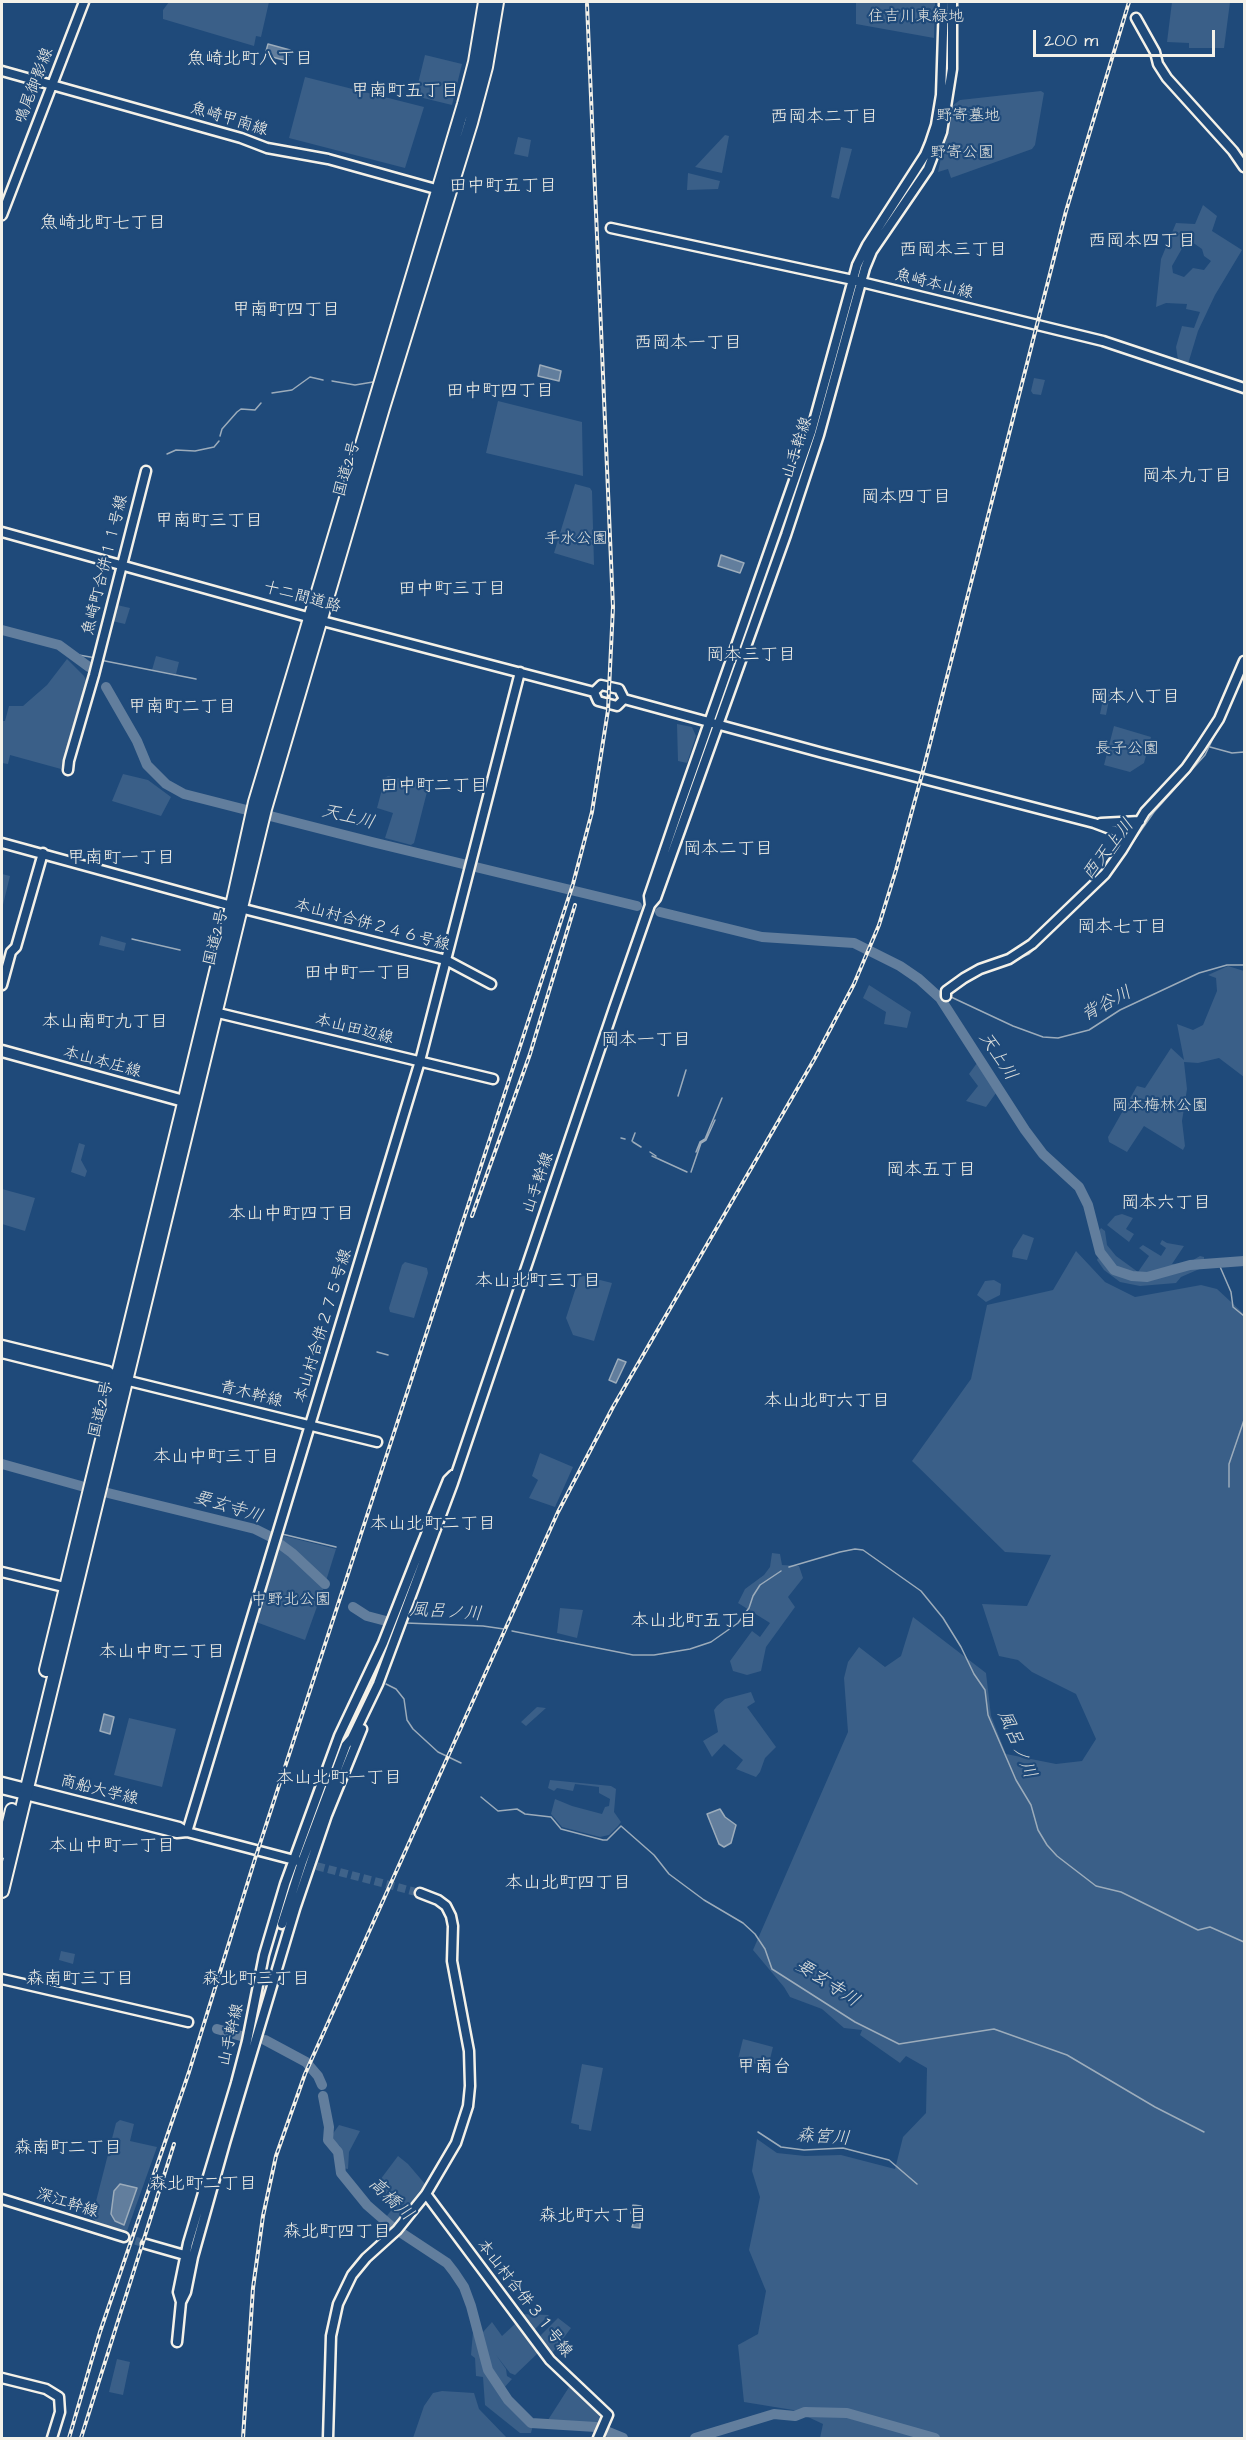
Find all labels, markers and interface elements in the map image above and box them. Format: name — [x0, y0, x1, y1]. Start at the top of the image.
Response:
park label: 住吉川東緑地 — [868, 8, 964, 28]
scale bar — [1036, 18, 1218, 56]
text: 200 m — [1044, 28, 1098, 53]
street label: 鳴尾御影線 — [12, 45, 58, 127]
district label: 魚崎北町八丁目 — [187, 49, 313, 71]
district label: 甲南町五丁目 — [351, 81, 459, 103]
street label: 魚崎甲南線 — [188, 99, 270, 141]
district label: 西岡本二丁目 — [770, 107, 878, 129]
park label: 野寄墓地 — [936, 107, 1000, 127]
park label: 野寄公園 — [930, 144, 994, 164]
district label: 田中町五丁目 — [449, 176, 557, 198]
district label: 魚崎北町七丁目 — [40, 213, 166, 235]
district label: 西岡本四丁目 — [1088, 231, 1196, 253]
district label: 西岡本三丁目 — [899, 240, 1007, 262]
street label: 魚崎本山線 — [893, 266, 975, 304]
district label: 甲南町四丁目 — [232, 300, 340, 322]
district label: 西岡本一丁目 — [634, 333, 742, 355]
district label: 田中町四丁目 — [446, 381, 554, 403]
street label: 山手幹線 — [779, 415, 817, 481]
street label: 国道2号 — [331, 439, 365, 499]
district label: 岡本九丁目 — [1142, 466, 1232, 488]
district label: 岡本四丁目 — [861, 487, 951, 509]
street label: 魚崎町合併１１号線 — [79, 493, 133, 637]
district label: 甲南町三丁目 — [155, 511, 263, 533]
park label: 手水公園 — [544, 530, 608, 550]
street label: 十二間道路 — [261, 578, 343, 618]
district label: 田中町三丁目 — [398, 579, 506, 601]
district label: 岡本三丁目 — [706, 645, 796, 667]
district label: 岡本八丁目 — [1090, 687, 1180, 709]
district label: 甲南町二丁目 — [128, 697, 236, 719]
park label: 長子公園 — [1095, 740, 1159, 760]
district label: 田中町二丁目 — [380, 776, 488, 798]
water label: 天上川 — [319, 801, 377, 835]
water label: 西天上川 — [1078, 815, 1140, 885]
district label: 岡本二丁目 — [683, 839, 773, 861]
district label: 甲南町一丁目 — [67, 848, 175, 870]
street label: 本山村合併２４６号線 — [292, 896, 452, 956]
street label: 国道2号 — [201, 908, 233, 968]
district label: 岡本七丁目 — [1077, 917, 1167, 939]
district label: 田中町一丁目 — [304, 963, 412, 985]
water label: 背谷川 — [1078, 983, 1136, 1027]
street label: 本山田辺線 — [313, 1011, 395, 1049]
district label: 本山南町九丁目 — [42, 1012, 168, 1034]
water label: 天上川 — [973, 1028, 1021, 1086]
district label: 岡本一丁目 — [601, 1030, 691, 1052]
street label: 本山本庄線 — [61, 1043, 143, 1083]
park label: 岡本梅林公園 — [1112, 1097, 1208, 1117]
street label: 山手幹線 — [520, 1150, 558, 1216]
district label: 岡本五丁目 — [886, 1160, 976, 1182]
district label: 岡本六丁目 — [1121, 1193, 1211, 1215]
district label: 本山中町四丁目 — [228, 1204, 354, 1226]
street label: 本山村合併２７５号線 — [291, 1247, 357, 1405]
district label: 本山北町三丁目 — [475, 1271, 601, 1293]
street label: 青木幹線 — [218, 1378, 284, 1412]
street label: 国道2号 — [86, 1380, 118, 1440]
district label: 本山北町六丁目 — [764, 1391, 890, 1413]
district label: 本山中町三丁目 — [153, 1447, 279, 1469]
water label: 要玄寺川 — [190, 1487, 266, 1529]
district label: 本山北町二丁目 — [370, 1514, 496, 1536]
park label: 中野北公園 — [251, 1591, 331, 1611]
water label: 風呂ノ川 — [409, 1600, 483, 1626]
district label: 本山北町五丁目 — [631, 1611, 757, 1633]
district label: 本山中町二丁目 — [99, 1642, 225, 1664]
water label: 風呂ノ川 — [992, 1708, 1040, 1782]
district label: 本山北町一丁目 — [276, 1768, 402, 1790]
street label: 商船大学線 — [58, 1772, 140, 1810]
district label: 本山中町一丁目 — [49, 1836, 175, 1858]
district label: 本山北町四丁目 — [505, 1873, 631, 1895]
water label: 要玄寺川 — [791, 1955, 863, 2013]
district label: 森南町三丁目 — [26, 1969, 134, 1991]
district label: 森北町三丁目 — [202, 1969, 310, 1991]
street label: 山手幹線 — [215, 2002, 249, 2068]
district label: 甲南台 — [737, 2057, 791, 2079]
water label: 森宮川 — [795, 2125, 851, 2151]
district label: 森南町二丁目 — [14, 2138, 122, 2160]
district label: 森北町二丁目 — [149, 2174, 257, 2196]
water label: 高橋川 — [363, 2174, 417, 2226]
street label: 深江幹線 — [34, 2185, 100, 2223]
district label: 森北町六丁目 — [539, 2206, 647, 2228]
district label: 森北町四丁目 — [283, 2222, 391, 2244]
street label: 本山村合併３１号線 — [472, 2236, 576, 2362]

